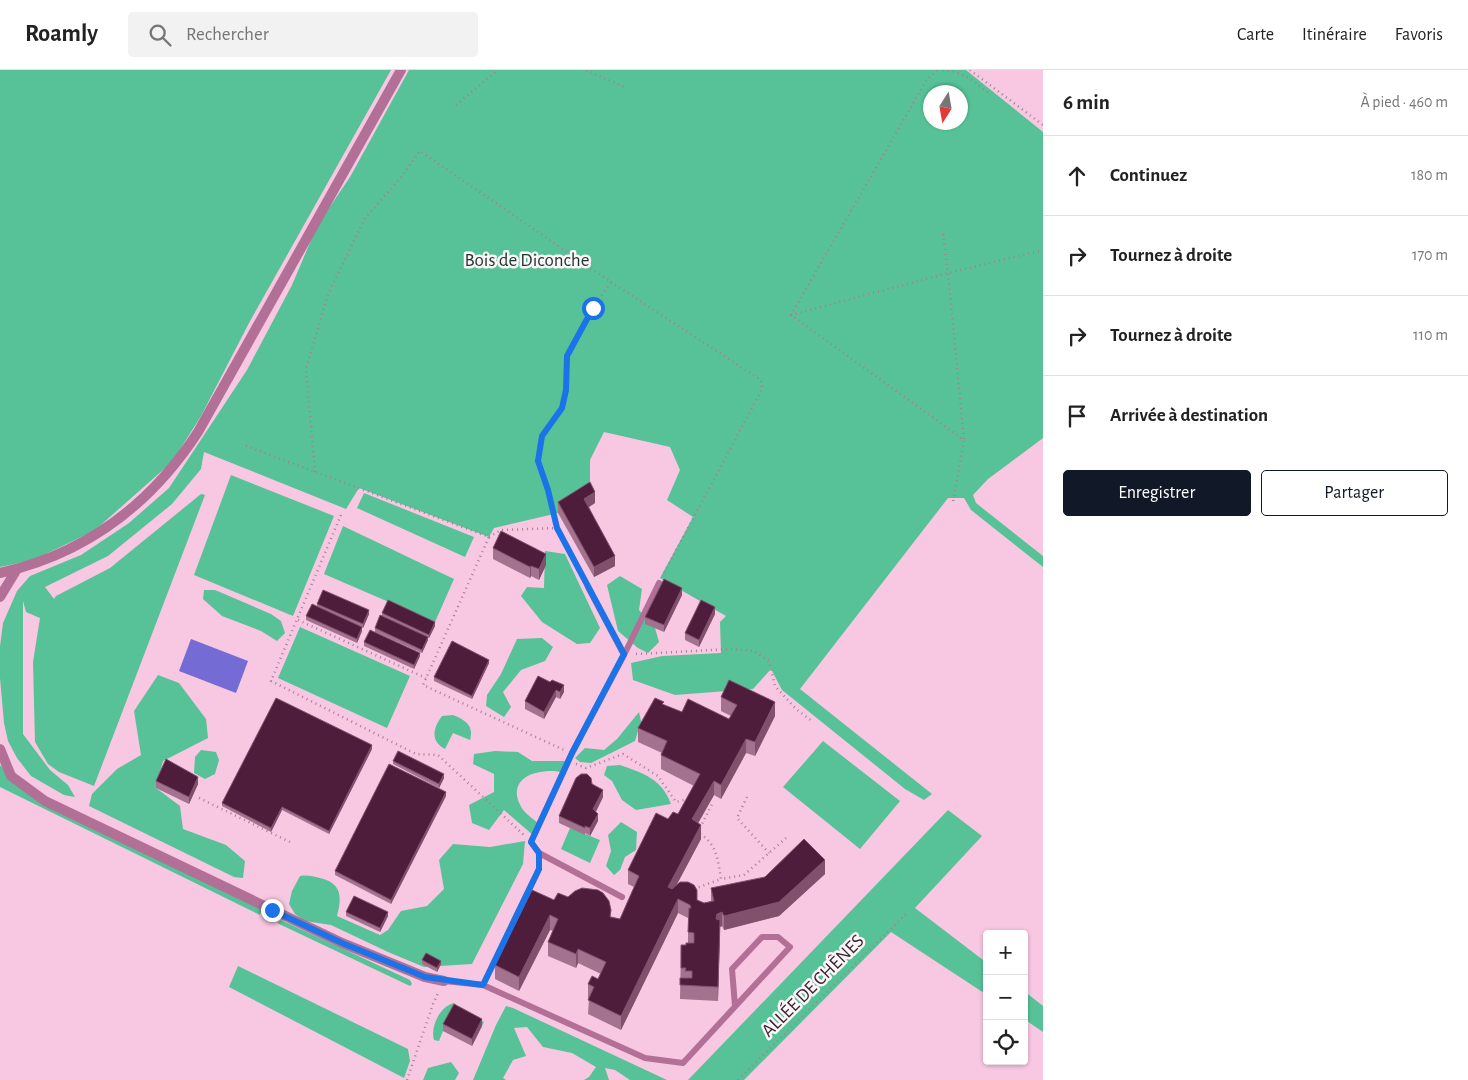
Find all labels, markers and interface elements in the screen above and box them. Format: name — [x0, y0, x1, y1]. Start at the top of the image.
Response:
search box — [128, 12, 478, 57]
icon: search — [146, 21, 174, 49]
text: Roamly — [25, 22, 98, 46]
text: Rechercher — [186, 25, 269, 44]
text: Carte — [1237, 26, 1274, 44]
text: Itinéraire — [1302, 26, 1367, 44]
text: Favoris — [1395, 26, 1443, 44]
north arrow — [923, 85, 968, 130]
text: 6 min — [1063, 92, 1110, 113]
text: À pied · 460 m — [1360, 94, 1448, 110]
icon: ahead — [1063, 162, 1091, 190]
text: Continuez — [1110, 166, 1187, 185]
text: 180 m — [1411, 167, 1448, 183]
icon: right — [1063, 242, 1091, 270]
text: Tournez à droite — [1110, 246, 1232, 265]
text: 170 m — [1412, 247, 1448, 263]
park label: Bois de Diconche — [465, 251, 589, 270]
route start — [582, 297, 605, 320]
icon: right — [1063, 322, 1091, 350]
text: Tournez à droite — [1110, 326, 1232, 345]
text: 110 m — [1413, 327, 1448, 343]
icon: arrive — [1063, 402, 1091, 430]
text: Arrivée à destination — [1110, 406, 1268, 425]
button: Enregistrer — [1063, 470, 1251, 516]
button: Partager — [1261, 470, 1448, 516]
route end — [261, 899, 284, 922]
street label: ALLÉE DE CHÊNES — [757, 930, 868, 1041]
map controls — [983, 930, 1028, 1065]
button: + — [983, 930, 1028, 975]
button: − — [983, 975, 1028, 1020]
button: locate — [983, 1020, 1028, 1065]

